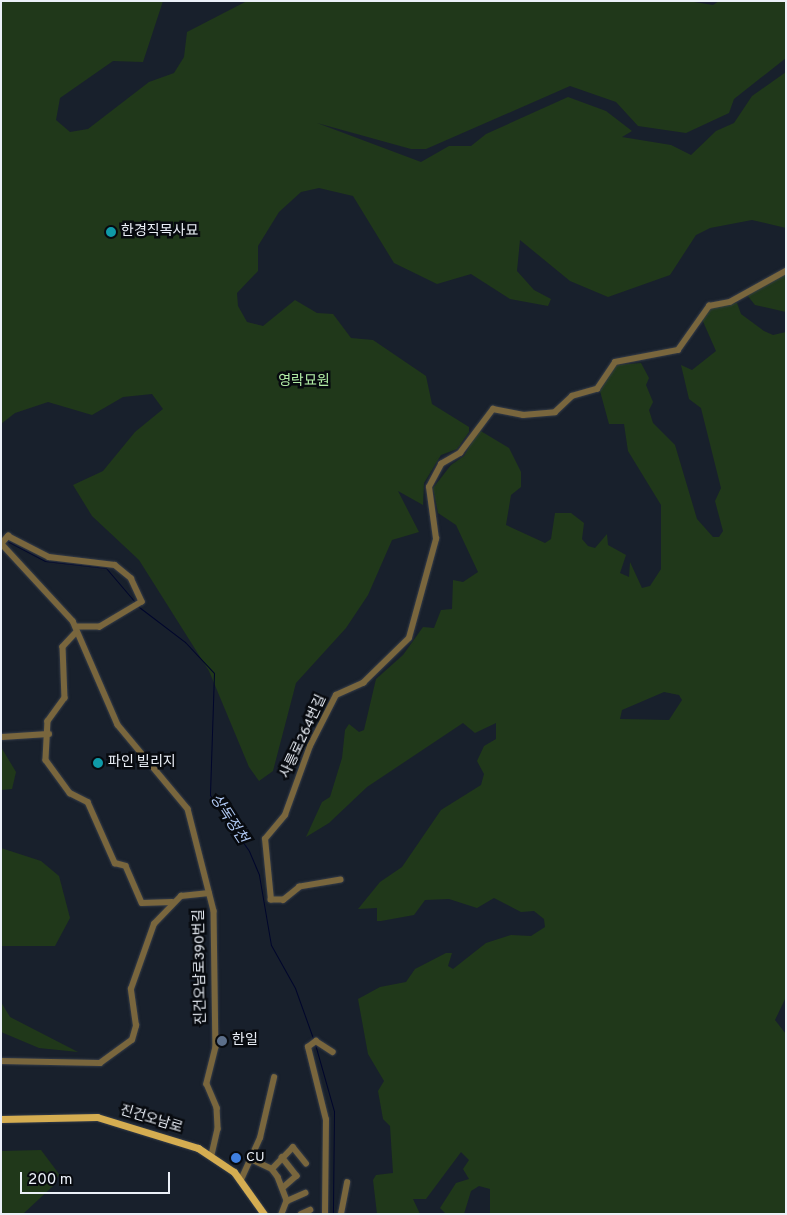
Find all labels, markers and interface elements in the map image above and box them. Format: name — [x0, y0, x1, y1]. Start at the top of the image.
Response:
place label: 한경직목사묘 — [121, 224, 198, 240]
marker: 한경직목사묘 — [105, 226, 117, 238]
park label: 영락묘원 — [278, 374, 330, 390]
street label: 사릉로264번길 — [277, 693, 331, 781]
place label: 파인 빌리지 — [108, 755, 176, 771]
marker: 파인 빌리지 — [92, 757, 104, 769]
water label: 상독정천 — [205, 791, 251, 847]
street label: 진건오남로390번길 — [192, 909, 210, 1025]
place label: 한일 — [232, 1033, 258, 1049]
marker: 한일 — [216, 1035, 228, 1047]
street label: 진건오남로 — [118, 1103, 184, 1137]
place label: CU — [246, 1150, 265, 1166]
marker: CU — [230, 1152, 242, 1164]
scale bar — [22, 1162, 172, 1194]
text: 200 m — [28, 1171, 73, 1190]

